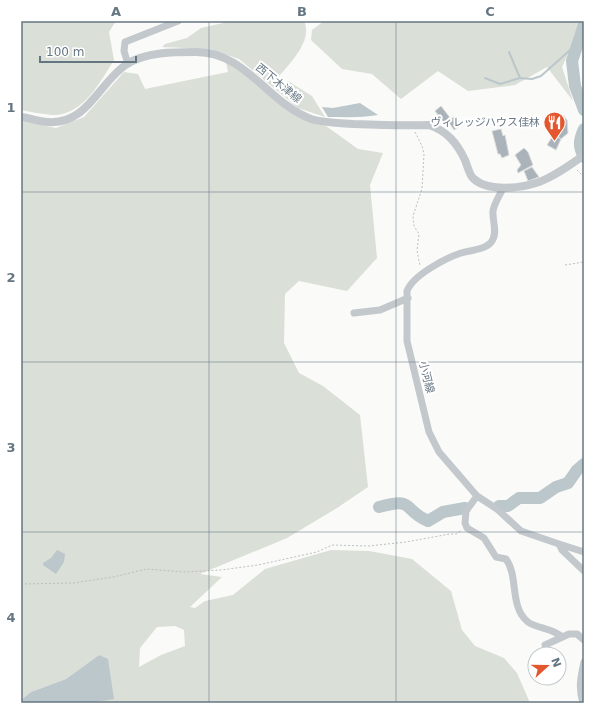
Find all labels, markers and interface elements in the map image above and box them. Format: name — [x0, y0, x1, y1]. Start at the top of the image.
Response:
text: A — [111, 4, 121, 19]
text: B — [297, 4, 307, 19]
text: C — [485, 4, 495, 19]
scale bar — [40, 38, 136, 64]
text: 100 m — [46, 45, 84, 59]
street label: 西下木津線 — [253, 61, 304, 106]
text: 1 — [6, 100, 16, 115]
restaurant icon: ヴィレッジハウス佳林 — [542, 109, 568, 142]
place label: ヴィレッジハウス佳林 — [431, 116, 540, 129]
text: 2 — [6, 270, 16, 285]
street label: 小河線 — [416, 360, 437, 395]
text: 3 — [6, 440, 16, 455]
text: 4 — [6, 610, 16, 625]
north arrow — [527, 646, 567, 686]
text: N — [548, 656, 564, 669]

